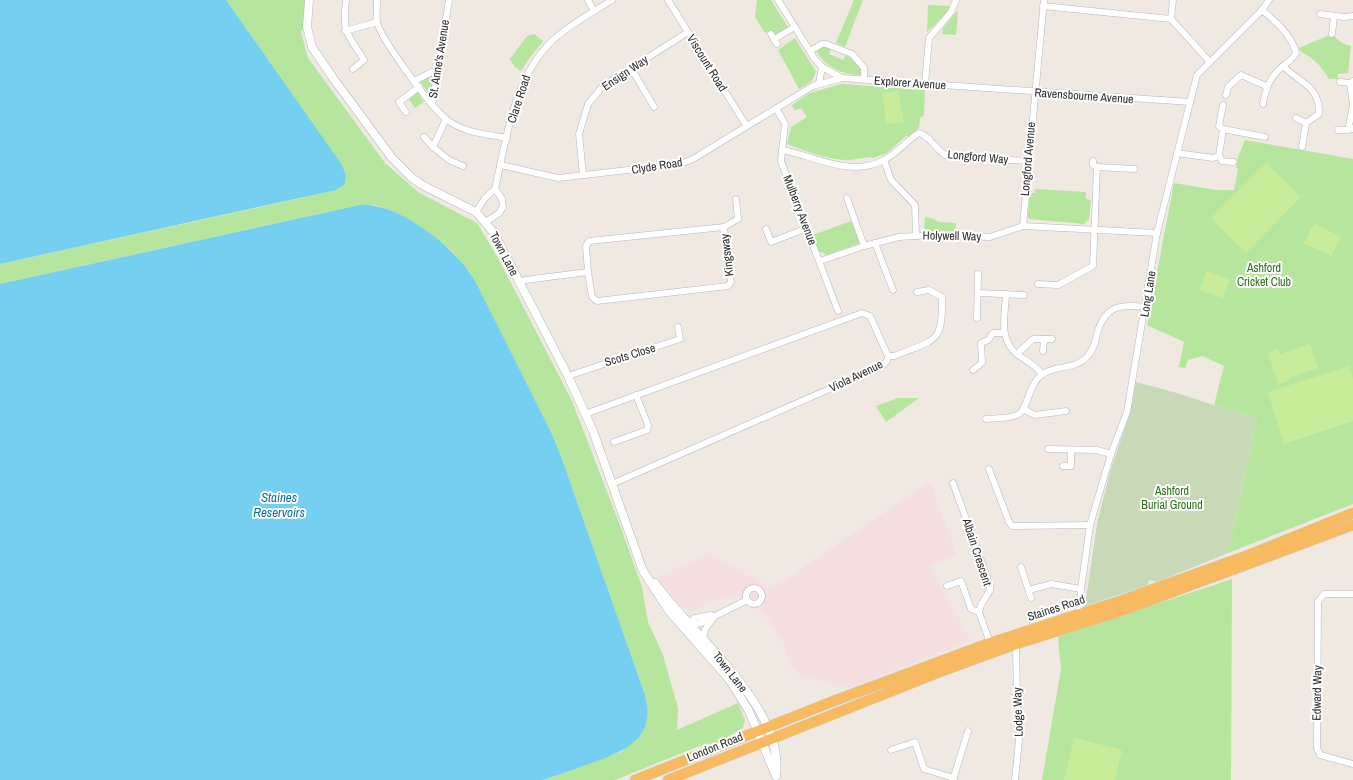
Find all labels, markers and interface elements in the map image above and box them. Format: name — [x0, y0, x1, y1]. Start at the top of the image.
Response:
street label: St. Anne's Avenue — [425, 19, 453, 99]
street label: Viscount Road — [683, 31, 731, 95]
street label: Ensign Way — [599, 52, 651, 94]
street label: Clare Road — [504, 73, 534, 125]
street label: Explorer Avenue — [874, 73, 946, 93]
street label: Ravensbourne Avenue — [1034, 85, 1134, 107]
street label: Longford Avenue — [1017, 121, 1039, 197]
street label: Longford Way — [947, 146, 1009, 168]
street label: Clyde Road — [630, 154, 684, 178]
street label: Mulberry Avenue — [779, 173, 821, 247]
street label: Holywell Way — [923, 227, 982, 245]
street label: Town Lane — [486, 229, 522, 279]
street label: Kingsway — [716, 233, 738, 277]
park label: Ashford Cricket Club — [1237, 260, 1291, 290]
street label: Long Lane — [1136, 270, 1160, 318]
street label: Scots Close — [603, 340, 657, 370]
street label: Viola Avenue — [827, 356, 885, 396]
park label: Ashford Burial Ground — [1141, 483, 1203, 513]
water label: Staines Reservoirs — [253, 489, 305, 521]
street label: Albain Crescent — [958, 515, 996, 588]
street label: Staines Road — [1025, 591, 1087, 625]
street label: Town Lane — [709, 648, 751, 696]
street label: Edward Way — [1309, 665, 1325, 721]
street label: Lodge Way — [1009, 687, 1027, 737]
street label: London Road — [685, 729, 745, 765]

